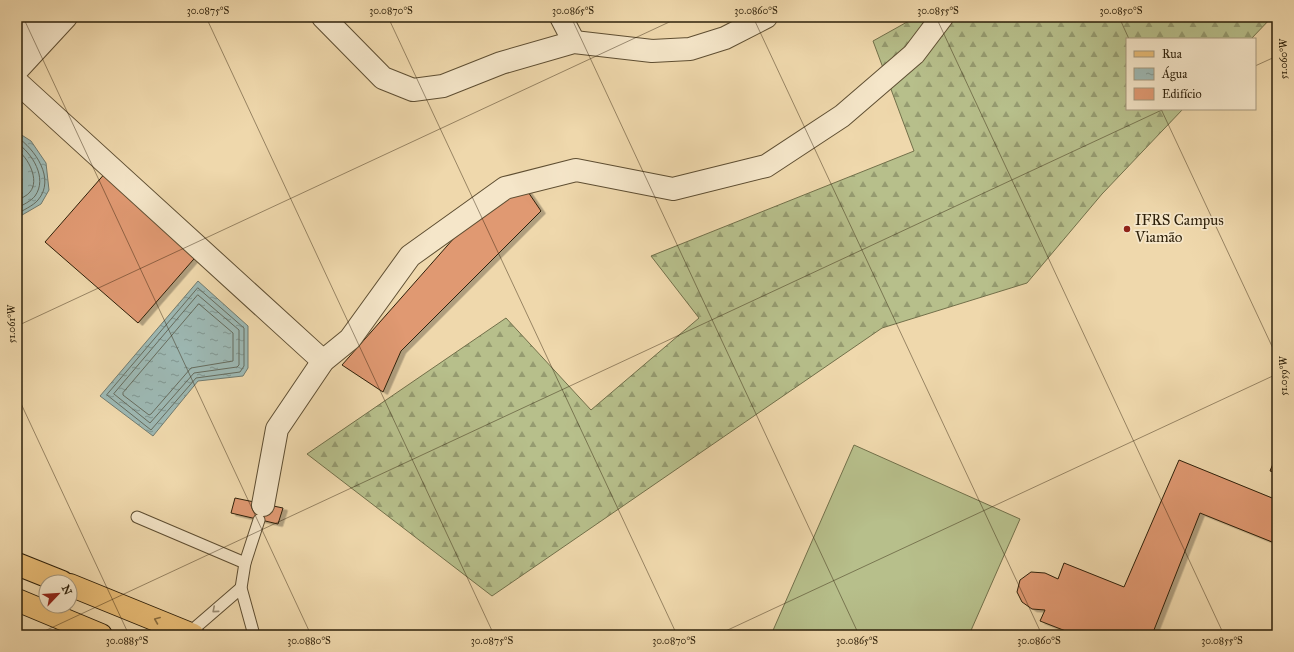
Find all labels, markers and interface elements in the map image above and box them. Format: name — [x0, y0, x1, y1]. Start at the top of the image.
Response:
text: 30.0875°S — [187, 5, 229, 17]
text: 30.0870°S — [369, 5, 413, 17]
text: 30.0865°S — [552, 5, 594, 17]
text: 30.0860°S — [734, 5, 778, 17]
text: 30.0855°S — [917, 5, 959, 17]
text: 30.0850°S — [1100, 5, 1143, 17]
legend — [1126, 38, 1256, 110]
text: 51.060°W — [1278, 38, 1290, 79]
text: Rua — [1162, 47, 1183, 61]
text: Água — [1161, 66, 1188, 82]
text: Edifício — [1162, 87, 1202, 101]
place label: IFRS Campus Viamão — [1134, 211, 1224, 246]
marker: IFRS Campus Viamão — [1122, 224, 1132, 234]
text: 51.061°W — [6, 304, 18, 343]
text: 51.059°W — [1278, 356, 1290, 396]
north arrow — [38, 574, 78, 614]
text: N — [59, 583, 75, 598]
one-way arrow — [212, 606, 220, 613]
one-way arrow — [154, 617, 161, 625]
text: 30.0885°S — [106, 635, 148, 647]
text: 30.0880°S — [287, 635, 331, 647]
text: 30.0875°S — [471, 635, 513, 647]
text: 30.0870°S — [652, 635, 696, 647]
text: 30.0865°S — [836, 635, 878, 647]
text: 30.0860°S — [1017, 635, 1061, 647]
text: 30.0855°S — [1201, 635, 1243, 647]

